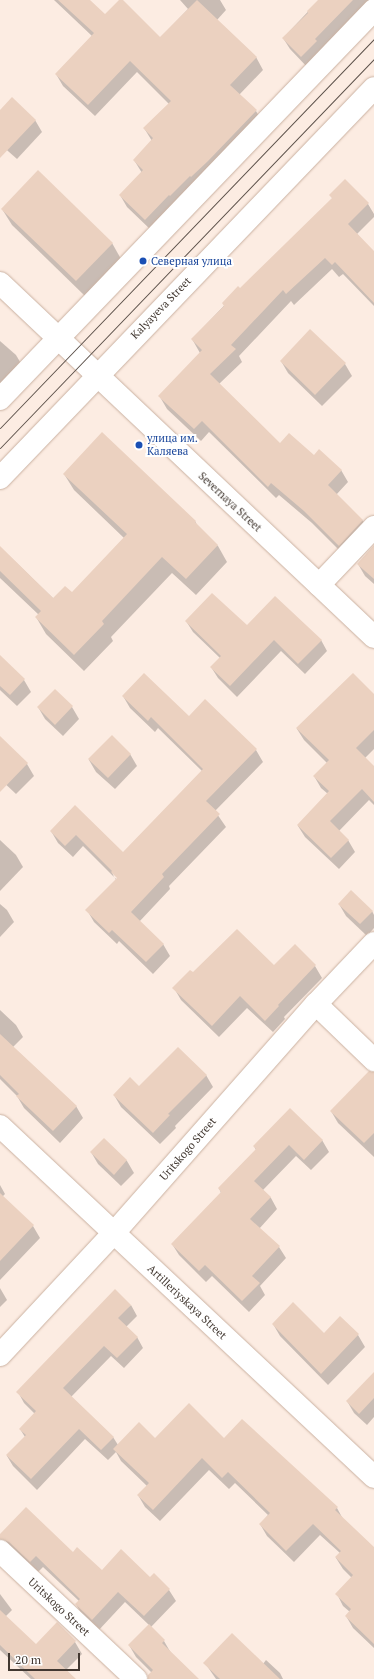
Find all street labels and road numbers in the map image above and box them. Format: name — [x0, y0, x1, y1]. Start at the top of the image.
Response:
street label: Kalyayeva Street — [128, 274, 194, 342]
street label: Severnaya Street — [196, 469, 264, 535]
street label: Uritskogo Street — [157, 1115, 219, 1183]
street label: Artilleriyskaya Street — [145, 1262, 229, 1342]
street label: Uritskogo Street — [26, 1575, 92, 1639]

